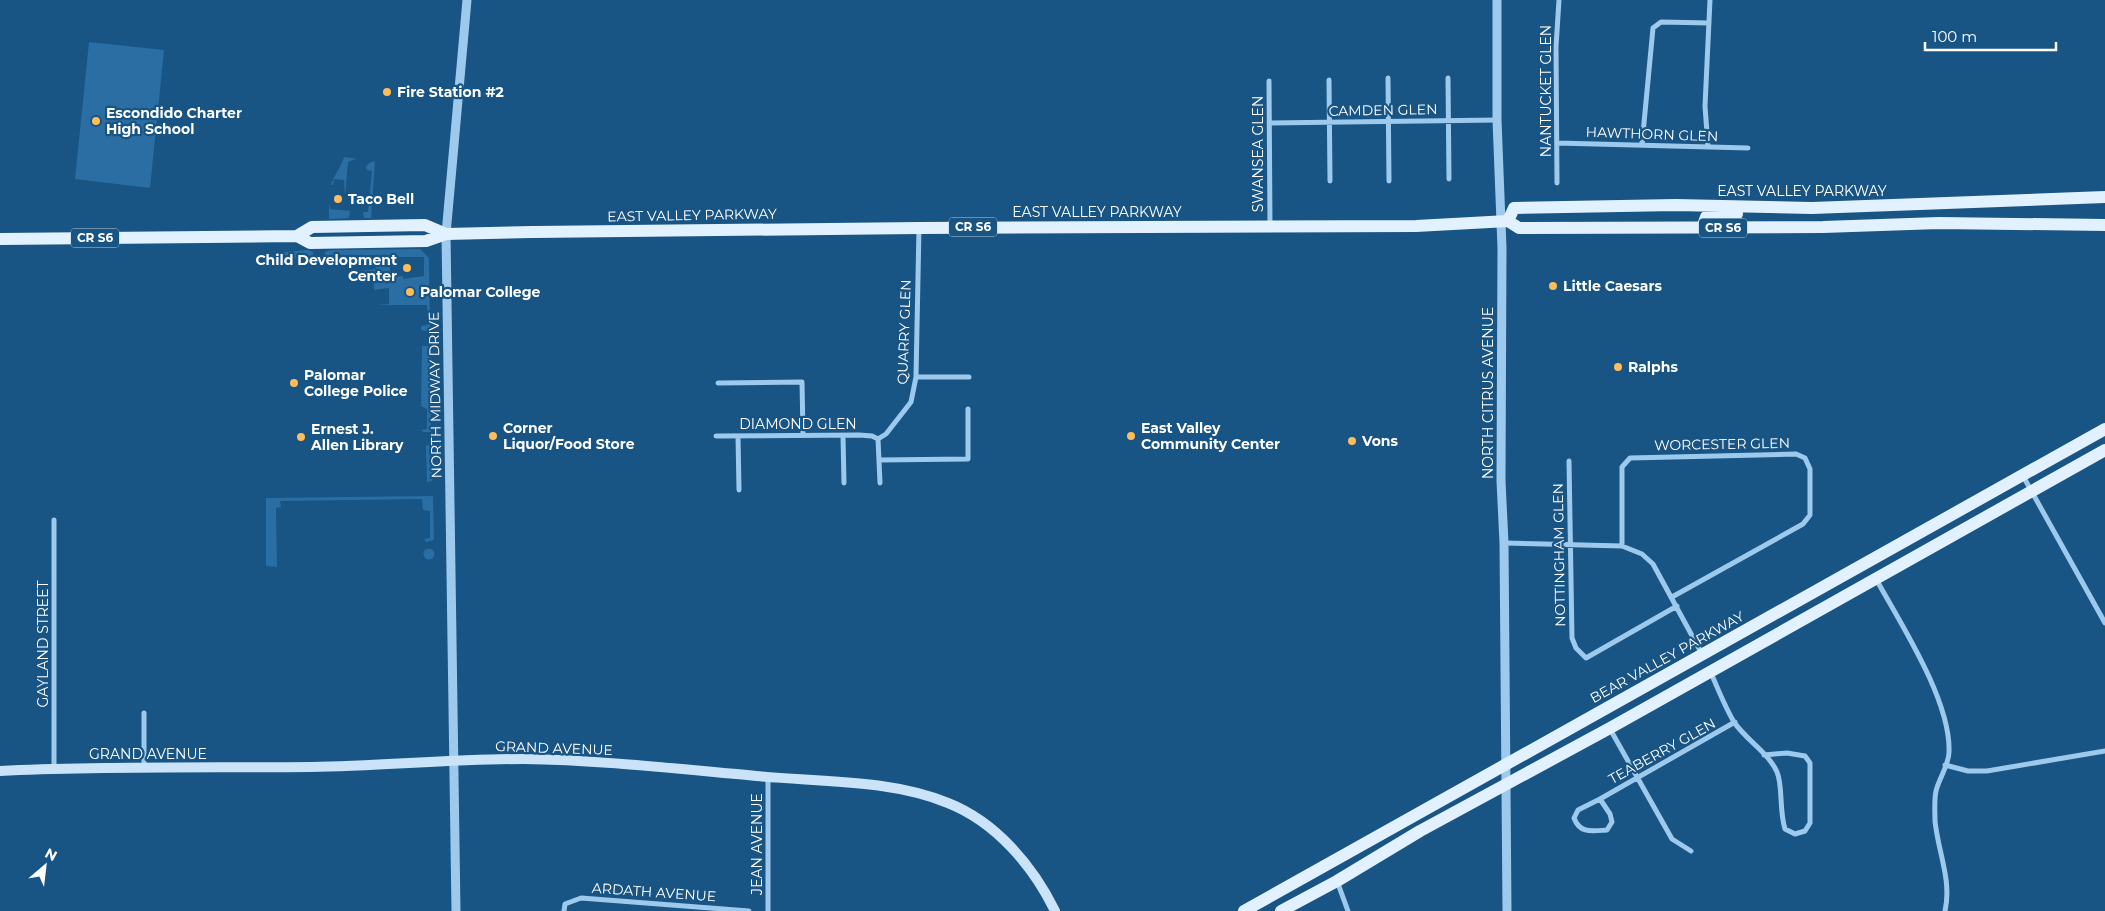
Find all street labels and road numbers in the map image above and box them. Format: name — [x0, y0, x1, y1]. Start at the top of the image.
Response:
street label: NANTUCKET GLEN — [1537, 25, 1555, 157]
street label: SWANSEA GLEN — [1249, 96, 1267, 212]
street label: CAMDEN GLEN — [1328, 100, 1438, 120]
street label: HAWTHORN GLEN — [1585, 123, 1719, 145]
street label: EAST VALLEY PARKWAY — [1717, 182, 1887, 200]
street label: EAST VALLEY PARKWAY — [1012, 203, 1182, 221]
street label: EAST VALLEY PARKWAY — [607, 205, 777, 225]
road number: CR S6 — [949, 218, 997, 236]
road number: CR S6 — [1699, 218, 1747, 238]
road number: CR S6 — [71, 228, 119, 248]
street label: QUARRY GLEN — [893, 279, 915, 385]
street label: NORTH CITRUS AVENUE — [1479, 307, 1497, 479]
street label: NORTH MIDWAY DRIVE — [425, 312, 445, 478]
street label: DIAMOND GLEN — [739, 415, 857, 433]
street label: WORCESTER GLEN — [1654, 434, 1790, 454]
street label: NOTTINGHAM GLEN — [1549, 483, 1569, 627]
street label: GAYLAND STREET — [34, 580, 52, 708]
street label: BEAR VALLEY PARKWAY — [1587, 607, 1747, 707]
street label: TEABERRY GLEN — [1605, 714, 1719, 788]
street label: GRAND AVENUE — [495, 737, 613, 759]
street label: GRAND AVENUE — [89, 745, 207, 763]
street label: JEAN AVENUE — [748, 793, 766, 896]
street label: ARDATH AVENUE — [591, 879, 717, 905]

